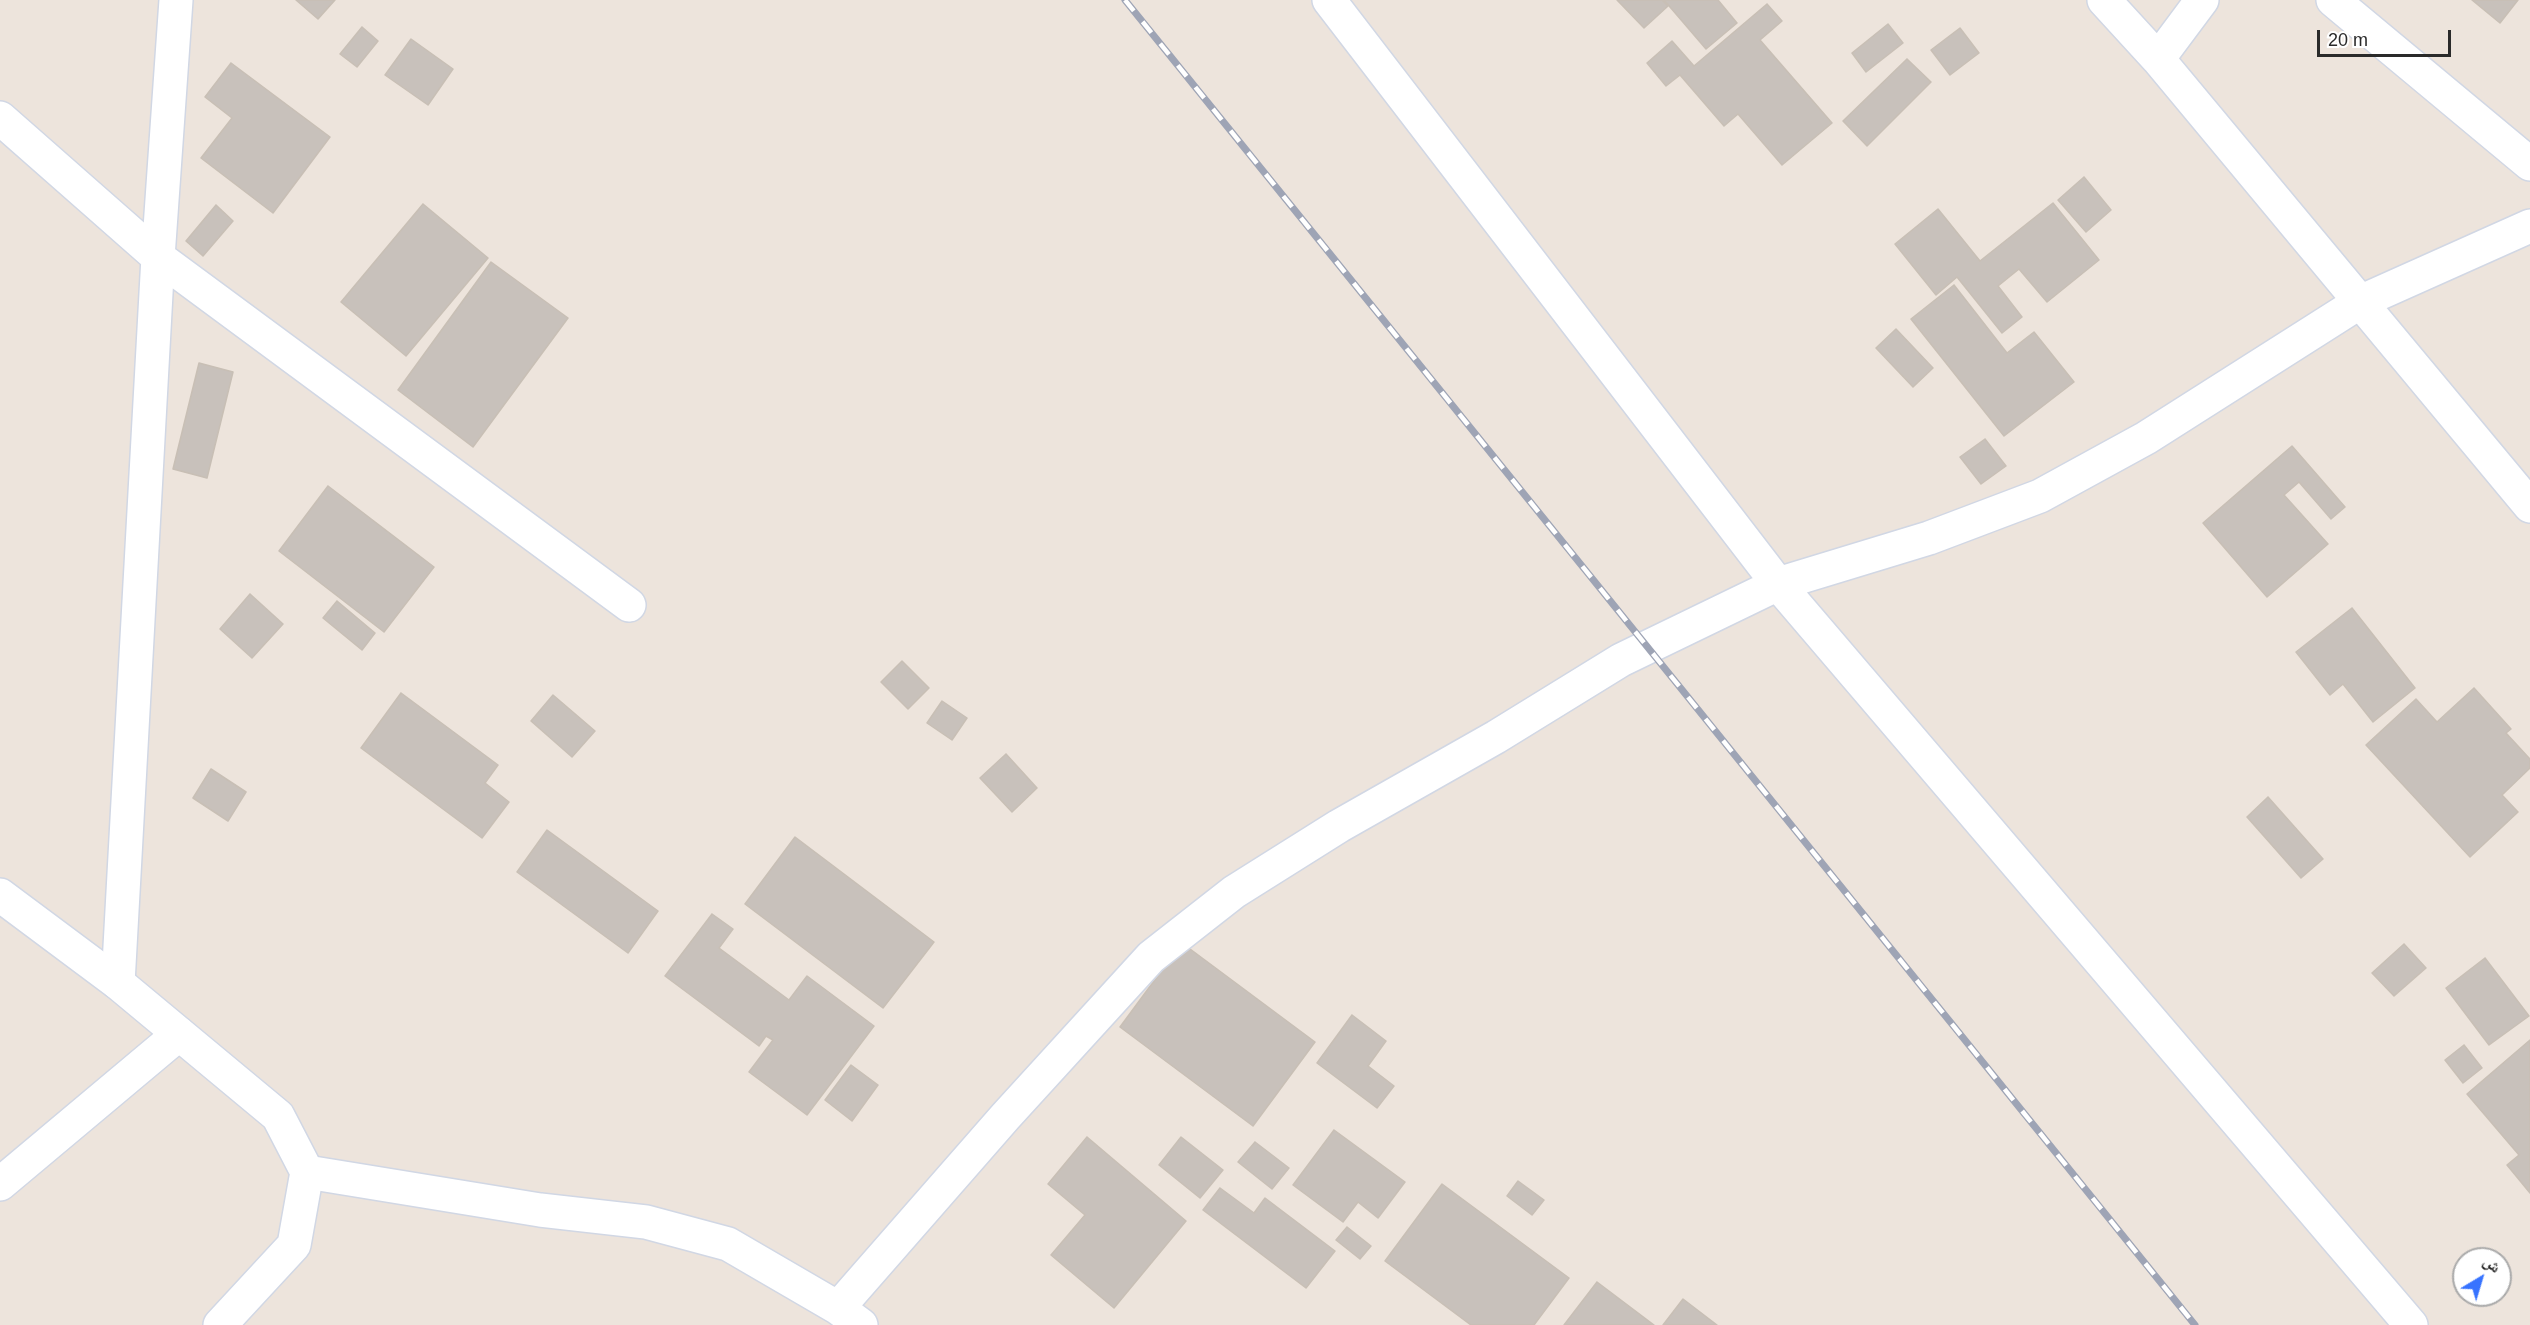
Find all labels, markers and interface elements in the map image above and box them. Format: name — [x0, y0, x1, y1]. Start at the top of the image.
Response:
scale bar — [2320, 18, 2454, 56]
text: 20 m — [2328, 30, 2368, 50]
north arrow — [2452, 1247, 2512, 1307]
text: ش — [2480, 1252, 2504, 1276]

